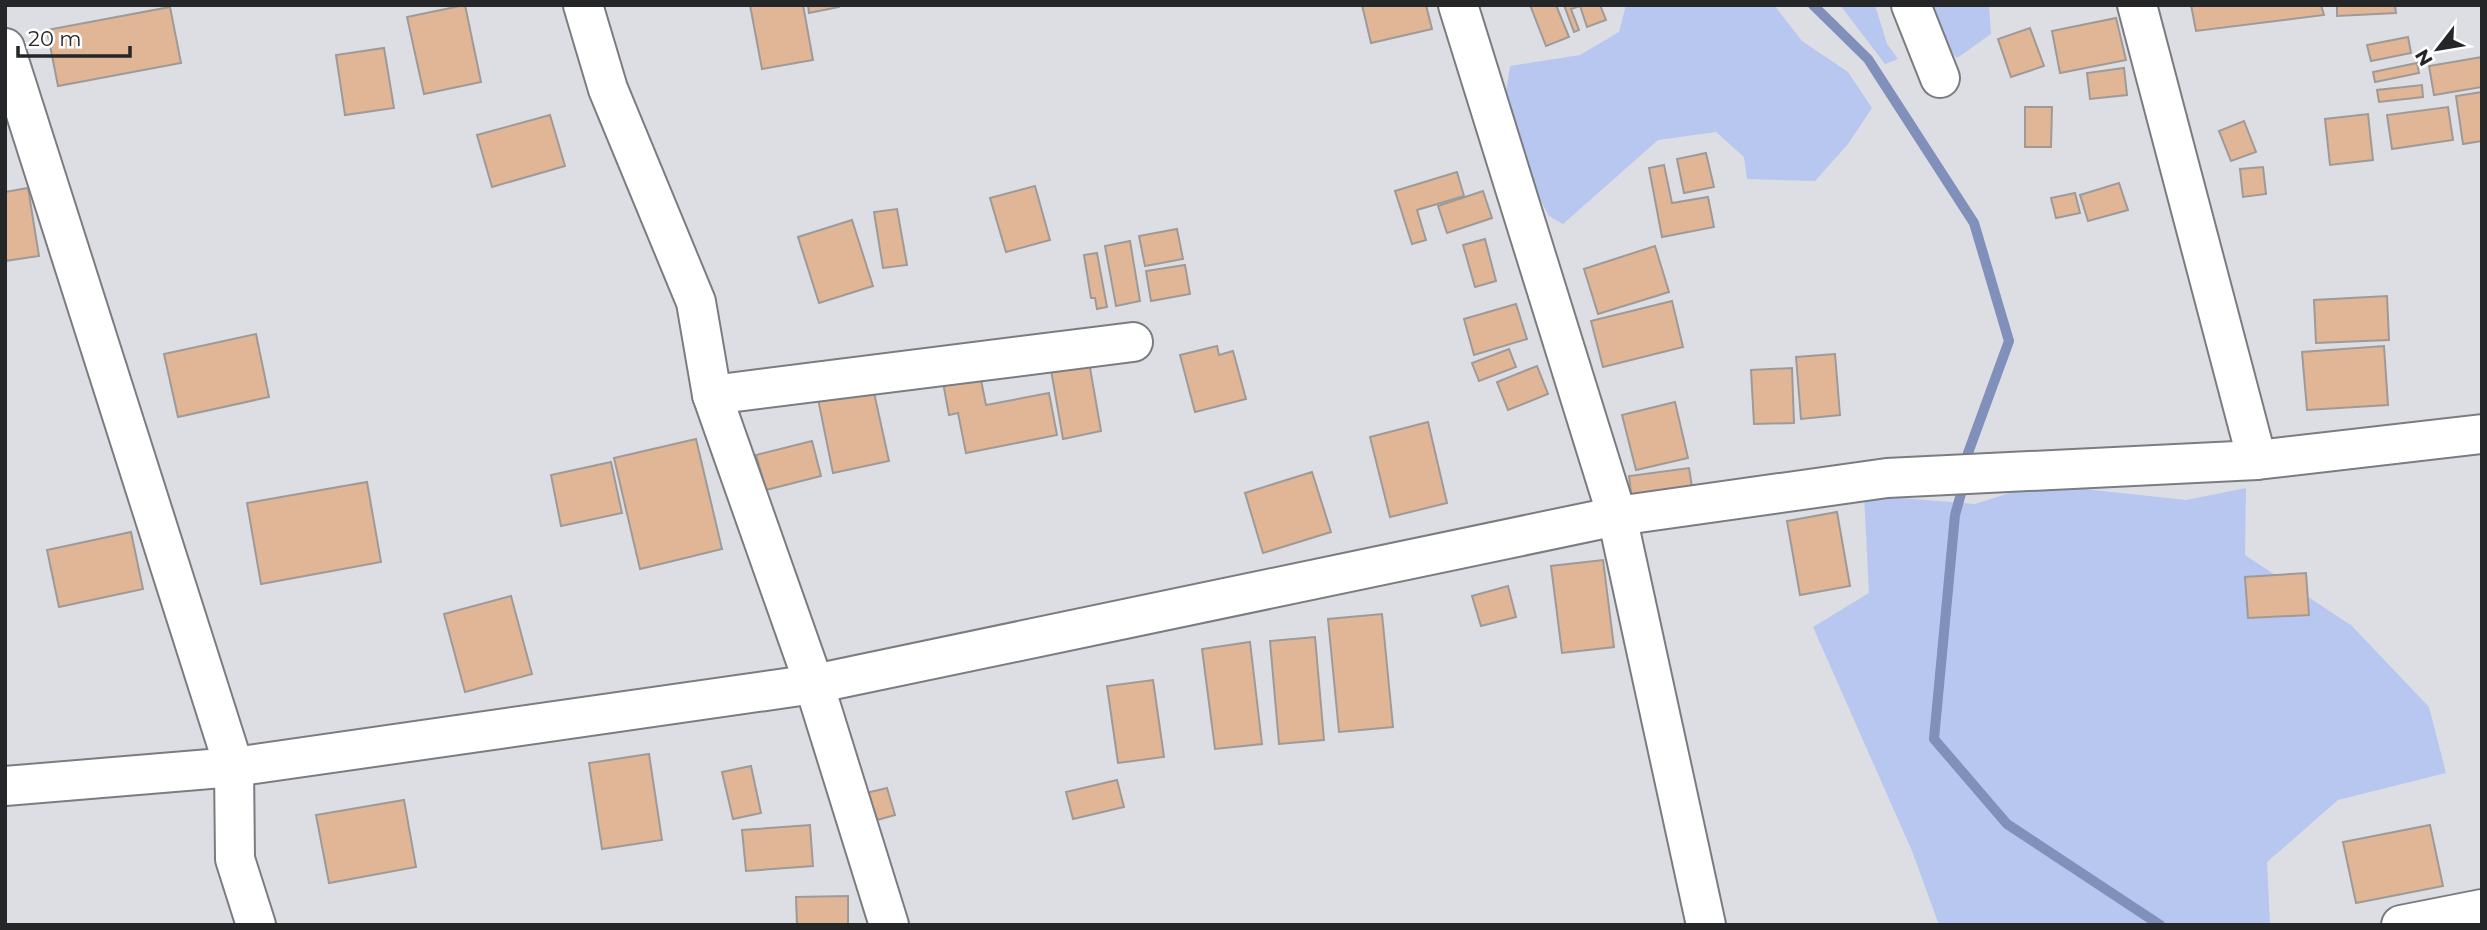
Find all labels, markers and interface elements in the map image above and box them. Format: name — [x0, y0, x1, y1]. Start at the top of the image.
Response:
scale bar — [18, 14, 130, 58]
north arrow — [2403, 14, 2473, 84]
text: 20 m — [28, 26, 82, 51]
text: N — [2410, 45, 2438, 70]

